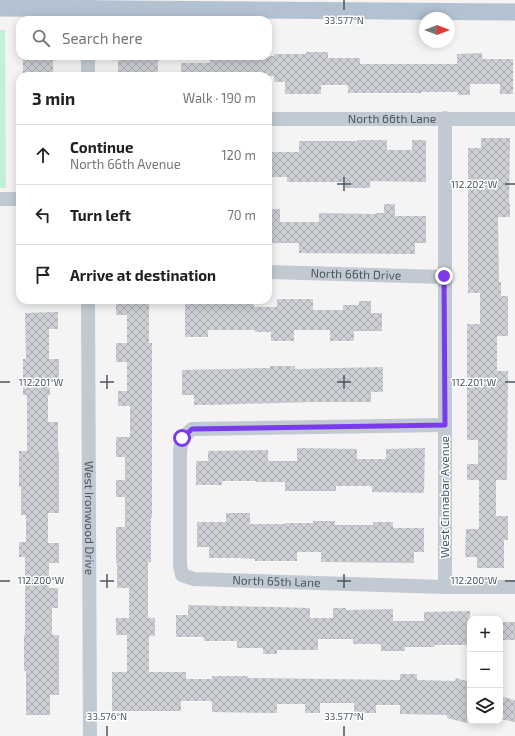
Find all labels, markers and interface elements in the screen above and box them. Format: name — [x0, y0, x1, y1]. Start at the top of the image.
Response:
north arrow — [419, 12, 455, 48]
text: 33.577°N — [324, 14, 364, 26]
search box — [16, 16, 272, 60]
icon: search — [30, 27, 52, 49]
text: Search here — [62, 29, 143, 47]
text: 3 min — [32, 88, 75, 108]
text: Walk · 190 m — [183, 90, 256, 106]
street label: North 66th Lane — [348, 111, 436, 125]
text: Continue — [70, 138, 133, 156]
icon: ahead — [32, 144, 54, 166]
text: 120 m — [221, 147, 256, 163]
text: North 66th Avenue — [70, 156, 181, 172]
text: 112.202°W — [451, 178, 498, 190]
icon: left — [32, 204, 54, 226]
text: Turn left — [70, 206, 131, 224]
text: 70 m — [227, 207, 256, 223]
icon: arrive — [32, 264, 54, 286]
street label: North 66th Drive — [310, 265, 402, 282]
text: Arrive at destination — [70, 266, 216, 284]
route end — [435, 267, 453, 285]
text: 112.201°W — [19, 376, 64, 388]
text: 112.201°W — [452, 376, 497, 388]
route start — [173, 429, 191, 447]
street label: West Cinnabar Avenue — [437, 436, 451, 558]
street label: West Ironwood Drive — [83, 461, 97, 575]
street label: North 65th Lane — [232, 572, 321, 589]
text: 112.200°W — [18, 574, 65, 586]
text: 112.200°W — [451, 574, 498, 586]
map controls — [467, 616, 503, 724]
button: + — [467, 616, 503, 652]
button: − — [467, 652, 503, 688]
button: layers — [467, 688, 503, 724]
text: 33.576°N — [87, 710, 127, 722]
text: 33.577°N — [324, 710, 364, 722]

